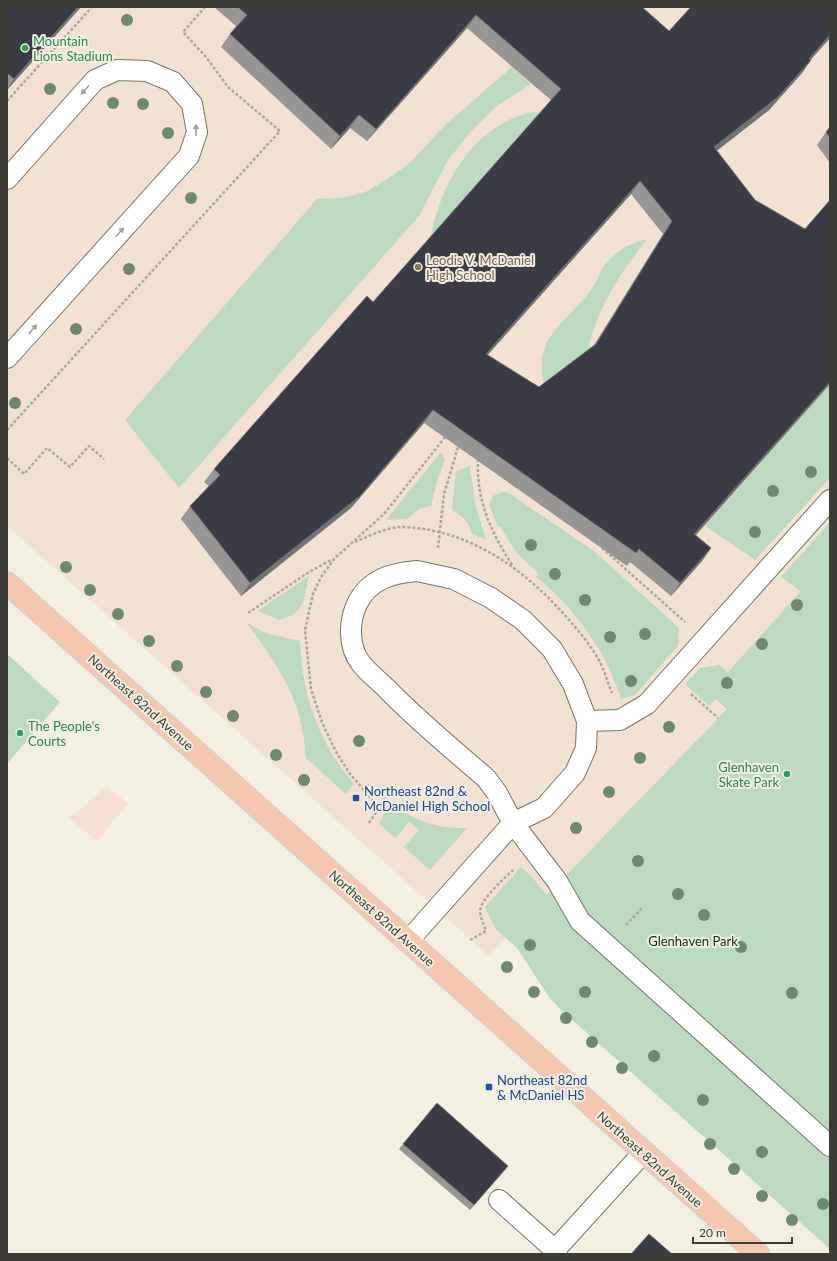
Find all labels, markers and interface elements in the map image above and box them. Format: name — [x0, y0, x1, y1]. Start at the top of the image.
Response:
place label: Mountain Lions Stadium — [33, 33, 113, 64]
marker: Mountain Lions Stadium — [20, 43, 30, 53]
one-way arrow — [81, 85, 90, 96]
one-way arrow — [193, 123, 199, 136]
one-way arrow — [115, 227, 125, 237]
place label: Leodis V. McDaniel High School — [426, 252, 534, 283]
marker: Leodis V. McDaniel High School — [413, 262, 423, 272]
one-way arrow — [28, 324, 38, 334]
street label: Northeast 82nd Avenue — [85, 650, 197, 754]
place label: The People's Courts — [28, 718, 100, 749]
marker: The People's Courts — [15, 728, 25, 738]
place label: Glenhaven Skate Park — [718, 759, 779, 790]
marker: Glenhaven Skate Park — [782, 769, 792, 779]
place label: Northeast 82nd & McDaniel High School — [364, 783, 490, 814]
marker: Northeast 82nd & McDaniel High School — [351, 793, 361, 803]
street label: Northeast 82nd Avenue — [326, 866, 438, 970]
park label: Glenhaven Park — [648, 933, 738, 949]
place label: Northeast 82nd & McDaniel HS — [497, 1072, 587, 1103]
marker: Northeast 82nd & McDaniel HS — [484, 1082, 494, 1092]
street label: Northeast 82nd Avenue — [594, 1107, 706, 1211]
scale bar — [693, 1219, 792, 1245]
text: 20 m — [699, 1225, 726, 1240]

